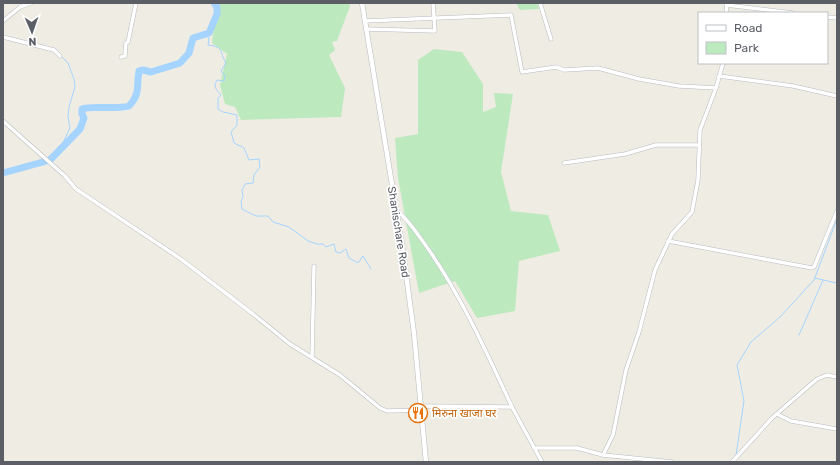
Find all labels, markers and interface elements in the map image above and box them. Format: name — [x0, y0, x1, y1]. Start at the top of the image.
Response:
north arrow — [12, 12, 52, 52]
legend — [698, 12, 828, 64]
text: Road — [734, 21, 762, 35]
text: N — [28, 35, 37, 48]
text: Park — [734, 41, 760, 55]
street label: Shanischare Road — [385, 185, 412, 279]
restaurant icon: मिरुना खाजा घर — [407, 402, 429, 424]
place label: मिरुना खाजा घर — [432, 407, 497, 420]

